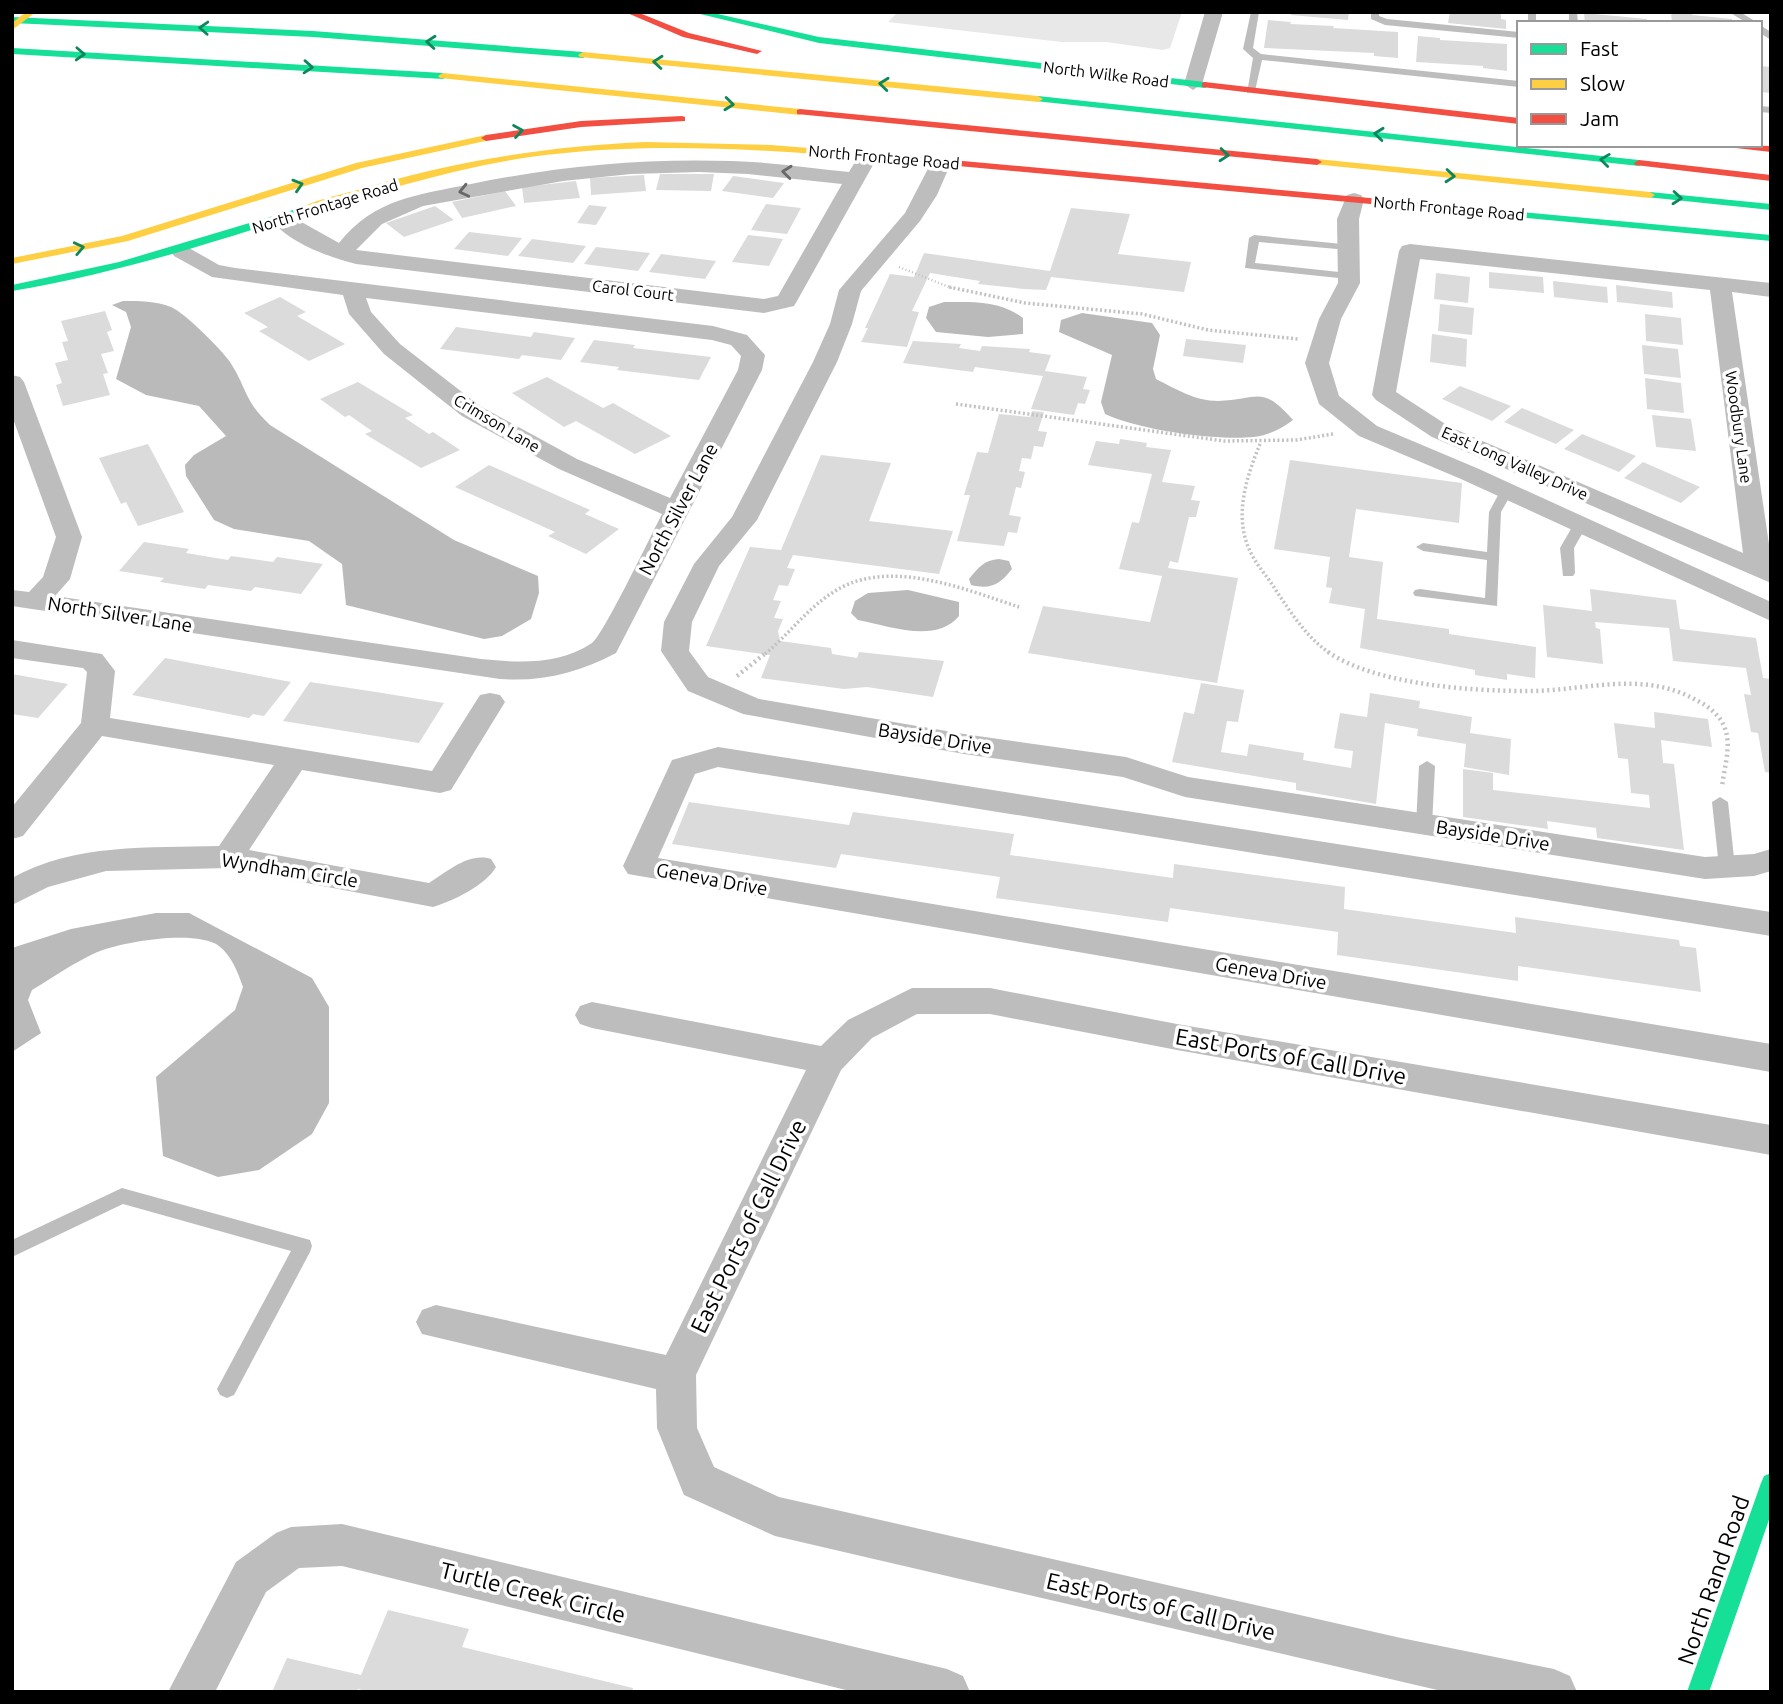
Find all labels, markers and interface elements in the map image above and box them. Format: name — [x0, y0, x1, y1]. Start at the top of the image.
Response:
one-way arrow — [198, 20, 209, 35]
legend — [1517, 21, 1762, 147]
one-way arrow — [425, 35, 436, 50]
text: Fast — [1580, 36, 1618, 60]
one-way arrow — [75, 47, 86, 62]
one-way arrow — [652, 54, 664, 69]
street label: North Wilke Road — [1042, 57, 1170, 91]
one-way arrow — [302, 59, 313, 74]
text: Slow — [1580, 71, 1625, 95]
one-way arrow — [878, 76, 890, 91]
one-way arrow — [724, 96, 735, 111]
text: Jam — [1580, 106, 1619, 130]
one-way arrow — [513, 124, 524, 139]
one-way arrow — [1374, 127, 1385, 142]
street label: North Frontage Road — [808, 141, 960, 173]
one-way arrow — [1219, 147, 1230, 162]
one-way arrow — [1600, 152, 1611, 167]
one-way arrow — [781, 165, 793, 180]
one-way arrow — [1444, 169, 1456, 184]
street label: North Frontage Road — [250, 175, 400, 237]
one-way arrow — [291, 179, 303, 193]
one-way arrow — [458, 183, 470, 198]
one-way arrow — [1671, 190, 1682, 205]
street label: North Frontage Road — [1373, 192, 1525, 224]
one-way arrow — [73, 242, 85, 257]
street label: Carol Court — [591, 276, 675, 304]
street label: Woodbury Lane — [1722, 370, 1756, 484]
street label: Crimson Lane — [451, 390, 543, 456]
street label: East Long Valley Drive — [1439, 423, 1591, 503]
street label: North Silver Lane — [634, 439, 722, 579]
street label: North Silver Lane — [46, 592, 194, 636]
street label: Bayside Drive — [877, 718, 993, 758]
street label: Bayside Drive — [1435, 815, 1551, 855]
street label: Wyndham Circle — [220, 848, 360, 892]
street label: Geneva Drive — [655, 858, 769, 900]
street label: Geneva Drive — [1214, 952, 1328, 994]
street label: East Ports of Call Drive — [1174, 1023, 1408, 1089]
street label: East Ports of Call Drive — [685, 1115, 811, 1337]
street label: North Rand Road — [1672, 1492, 1754, 1668]
street label: Turtle Creek Circle — [438, 1557, 628, 1627]
street label: East Ports of Call Drive — [1044, 1567, 1278, 1645]

